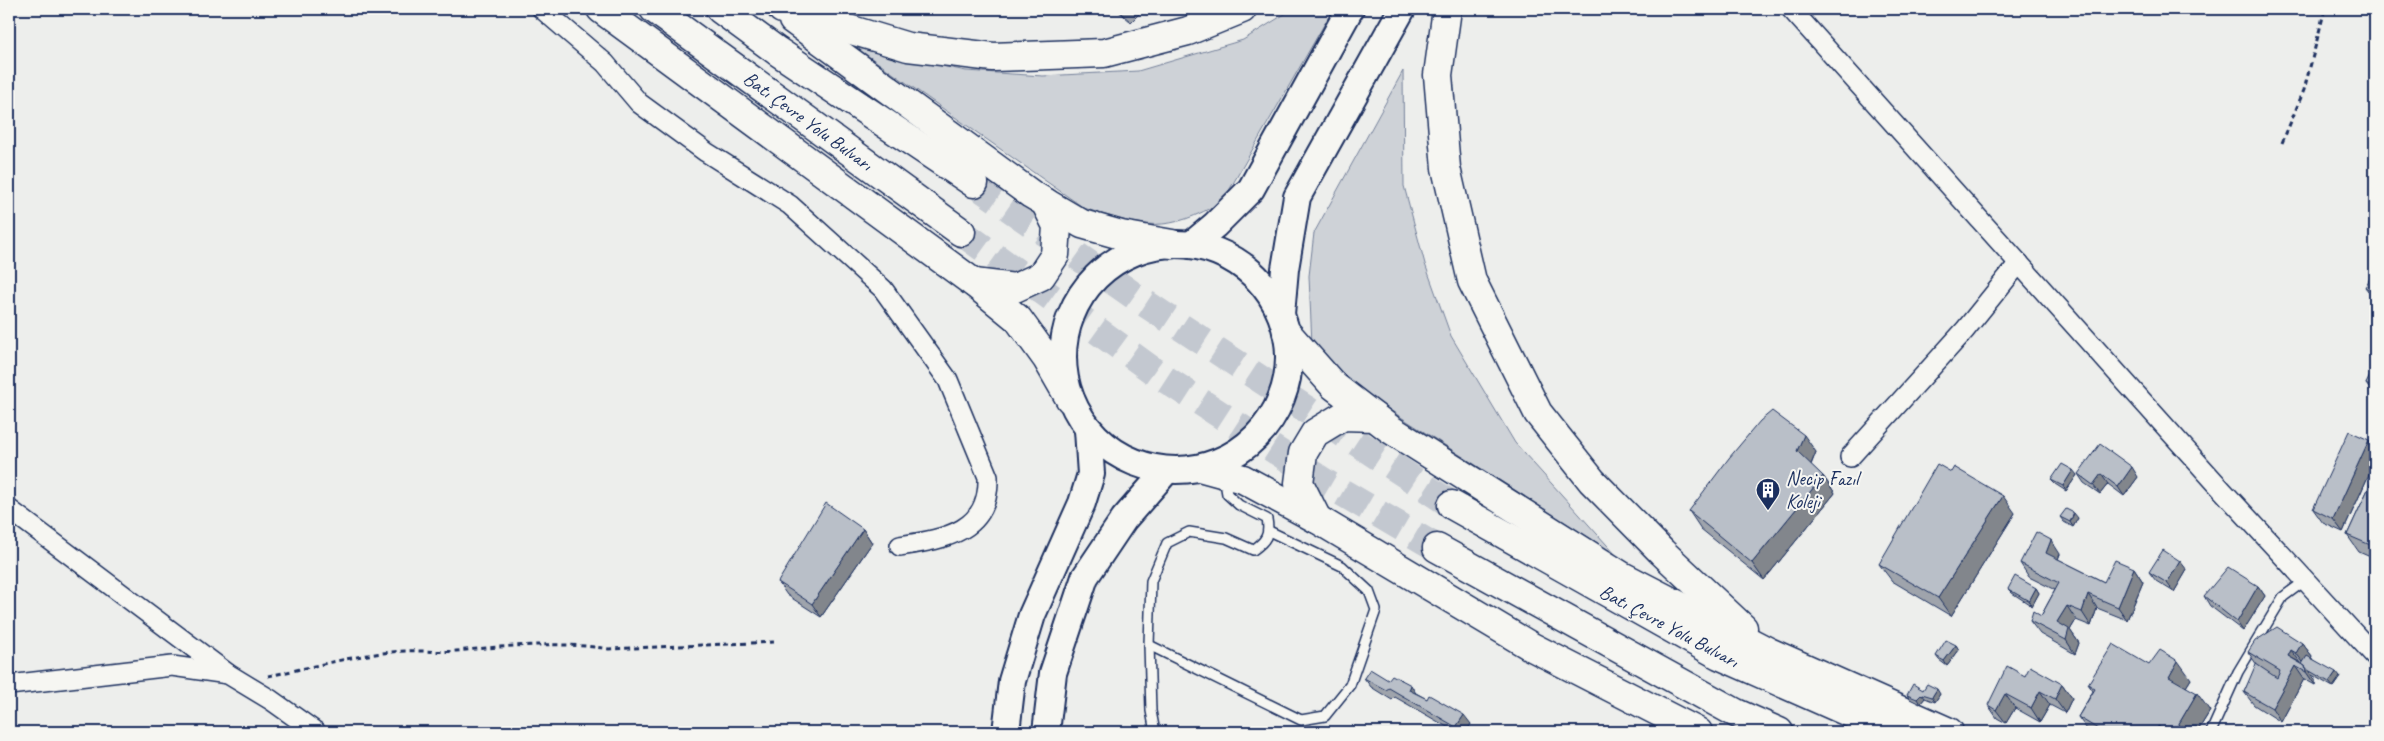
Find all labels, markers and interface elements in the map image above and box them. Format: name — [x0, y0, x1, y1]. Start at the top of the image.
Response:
street label: Batı Çevre Yolu Bulvarı — [738, 66, 879, 177]
place label: Necip Fazıl Koleji — [1786, 466, 1862, 514]
building icon: Necip Fazıl Koleji — [1755, 477, 1781, 511]
street label: Batı Çevre Yolu Bulvarı — [1595, 579, 1744, 674]

